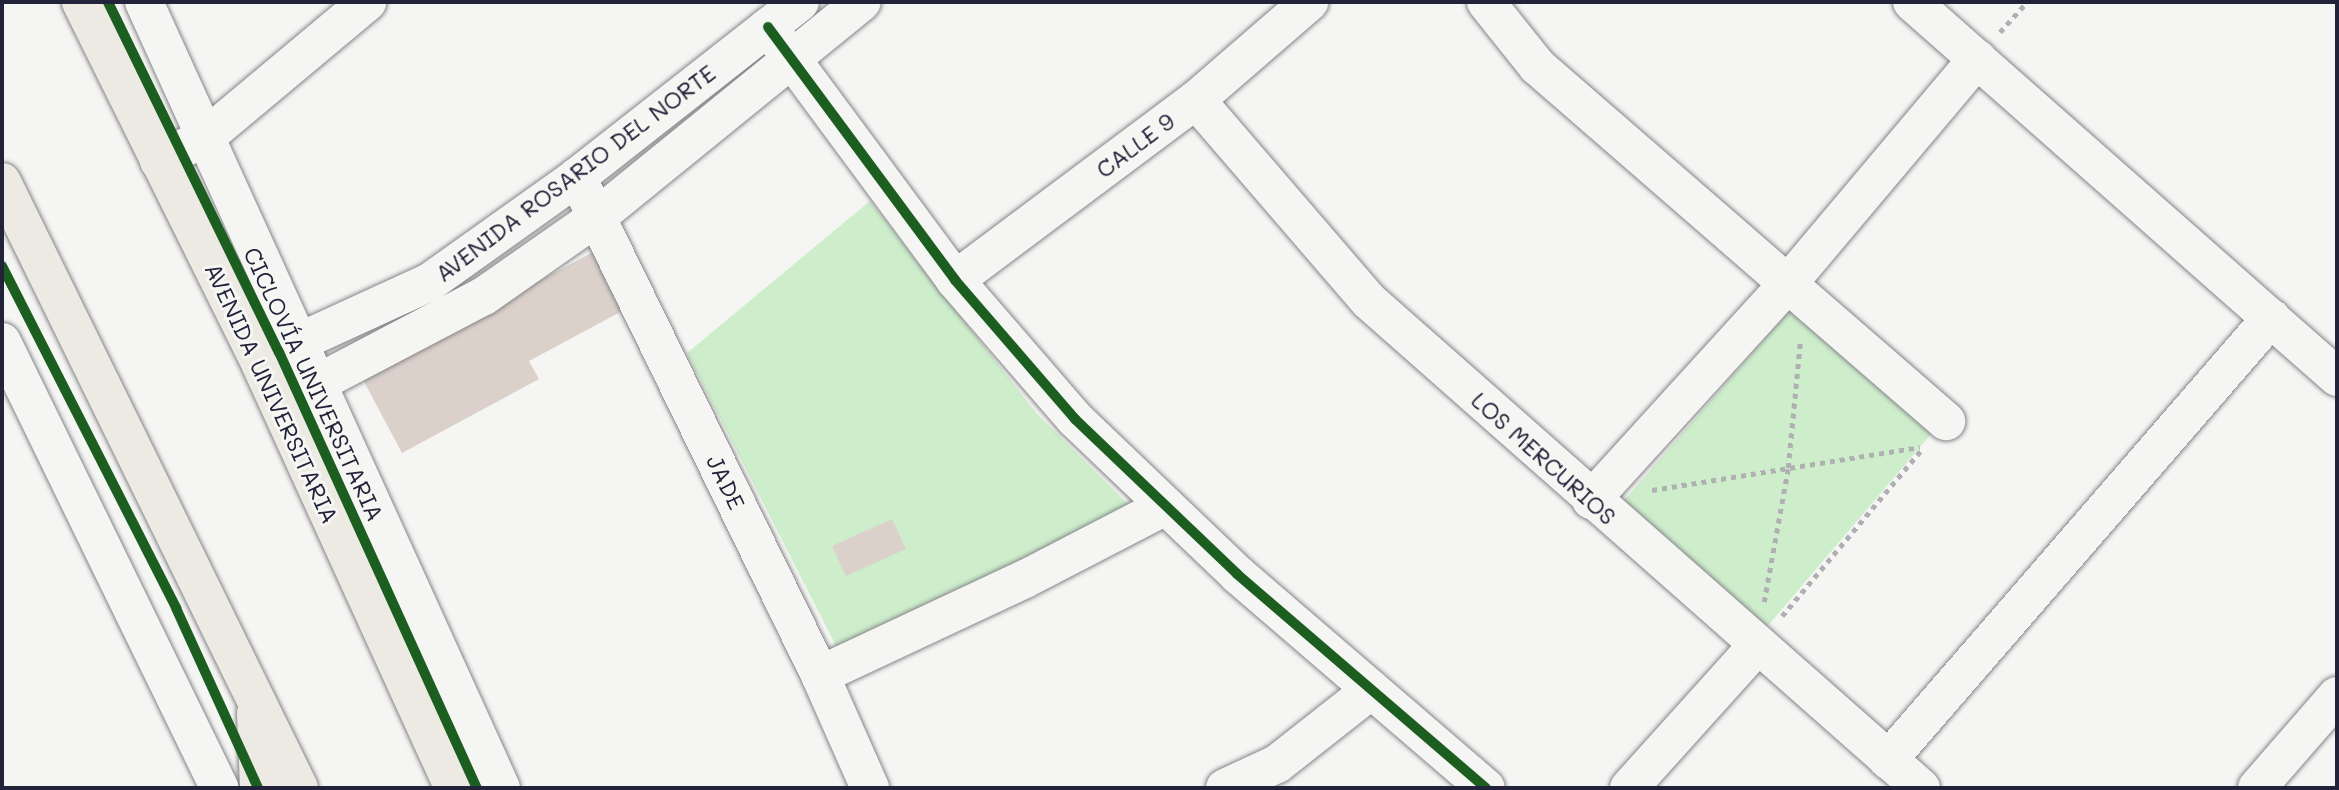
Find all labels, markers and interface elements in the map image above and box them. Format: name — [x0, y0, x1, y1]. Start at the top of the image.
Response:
street label: AVENIDA ROSARIO DEL NORTE — [430, 59, 720, 287]
street label: CALLE 9 — [1090, 107, 1180, 183]
street label: CICLOVÍA UNIVERSITARIA — [238, 243, 390, 525]
street label: AVENIDA UNIVERSITARIA — [199, 258, 345, 528]
street label: LOS MERCURIOS — [1466, 386, 1622, 530]
street label: JADE — [701, 450, 751, 514]

